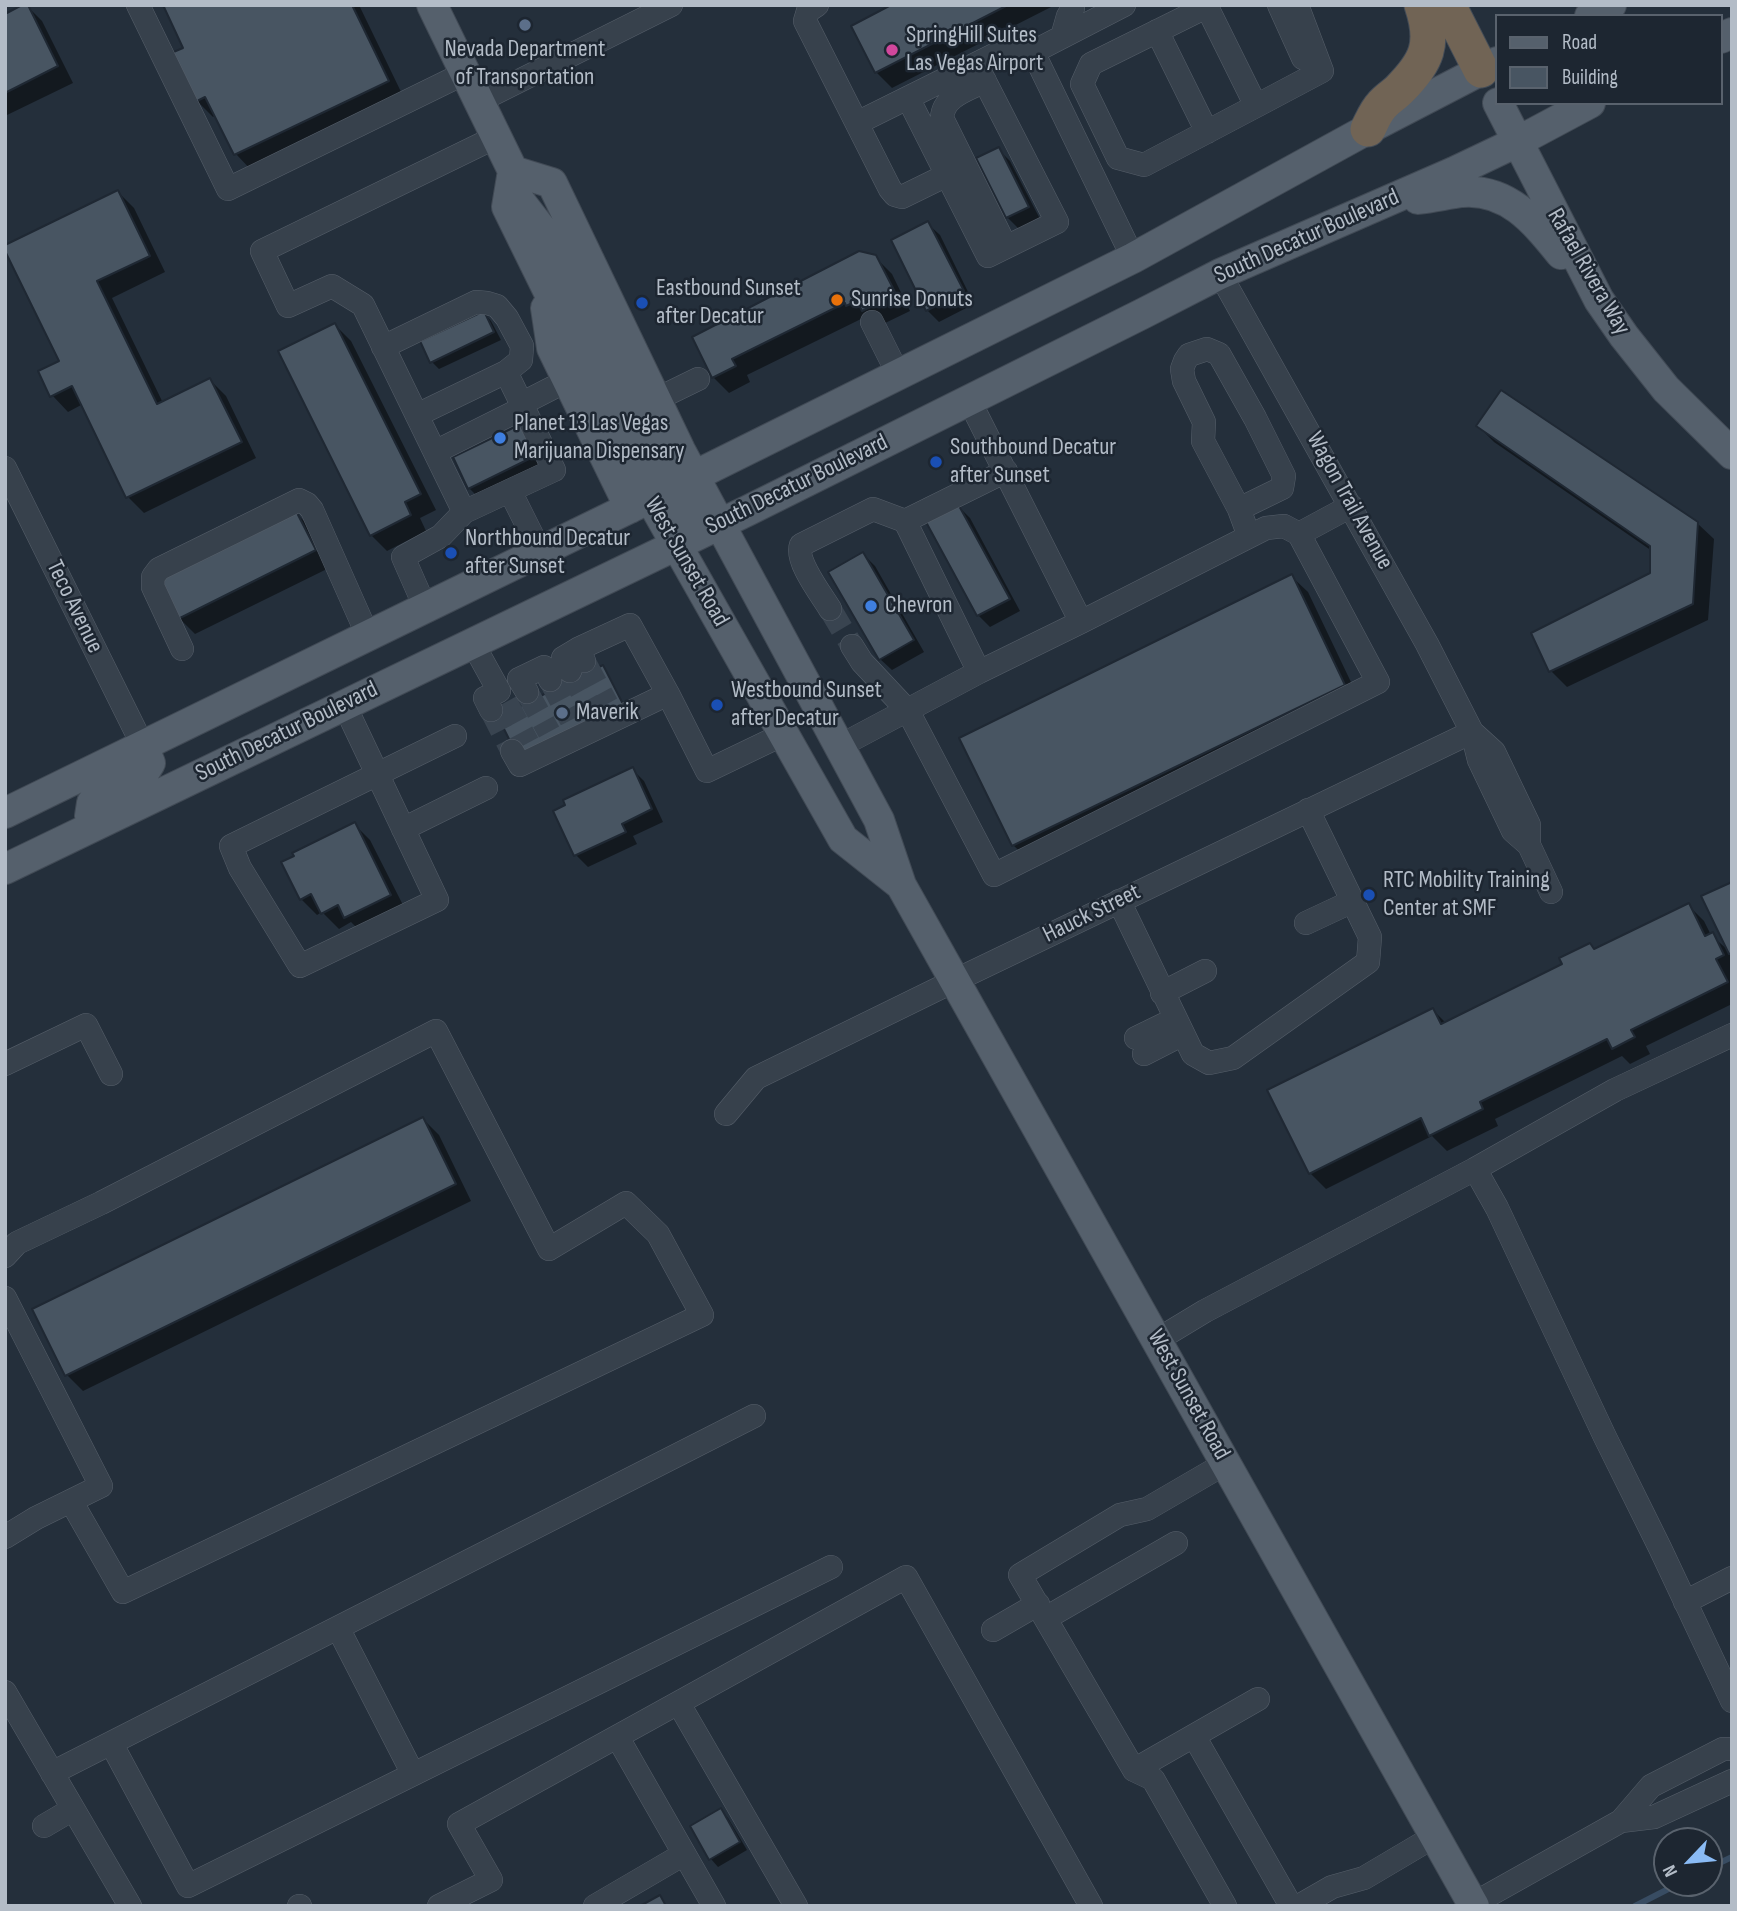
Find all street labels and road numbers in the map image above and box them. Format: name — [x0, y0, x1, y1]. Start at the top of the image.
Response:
street label: South Decatur Boulevard — [1210, 183, 1404, 291]
street label: Rafael Rivera Way — [1540, 204, 1636, 340]
street label: Wagon Trail Avenue — [1299, 427, 1399, 575]
street label: South Decatur Boulevard — [701, 428, 893, 542]
street label: West Sunset Road — [637, 492, 735, 632]
street label: Teco Avenue — [39, 556, 109, 658]
street label: South Decatur Boulevard — [191, 675, 383, 789]
street label: Hauck Street — [1039, 878, 1145, 950]
street label: West Sunset Road — [1140, 1325, 1236, 1465]

